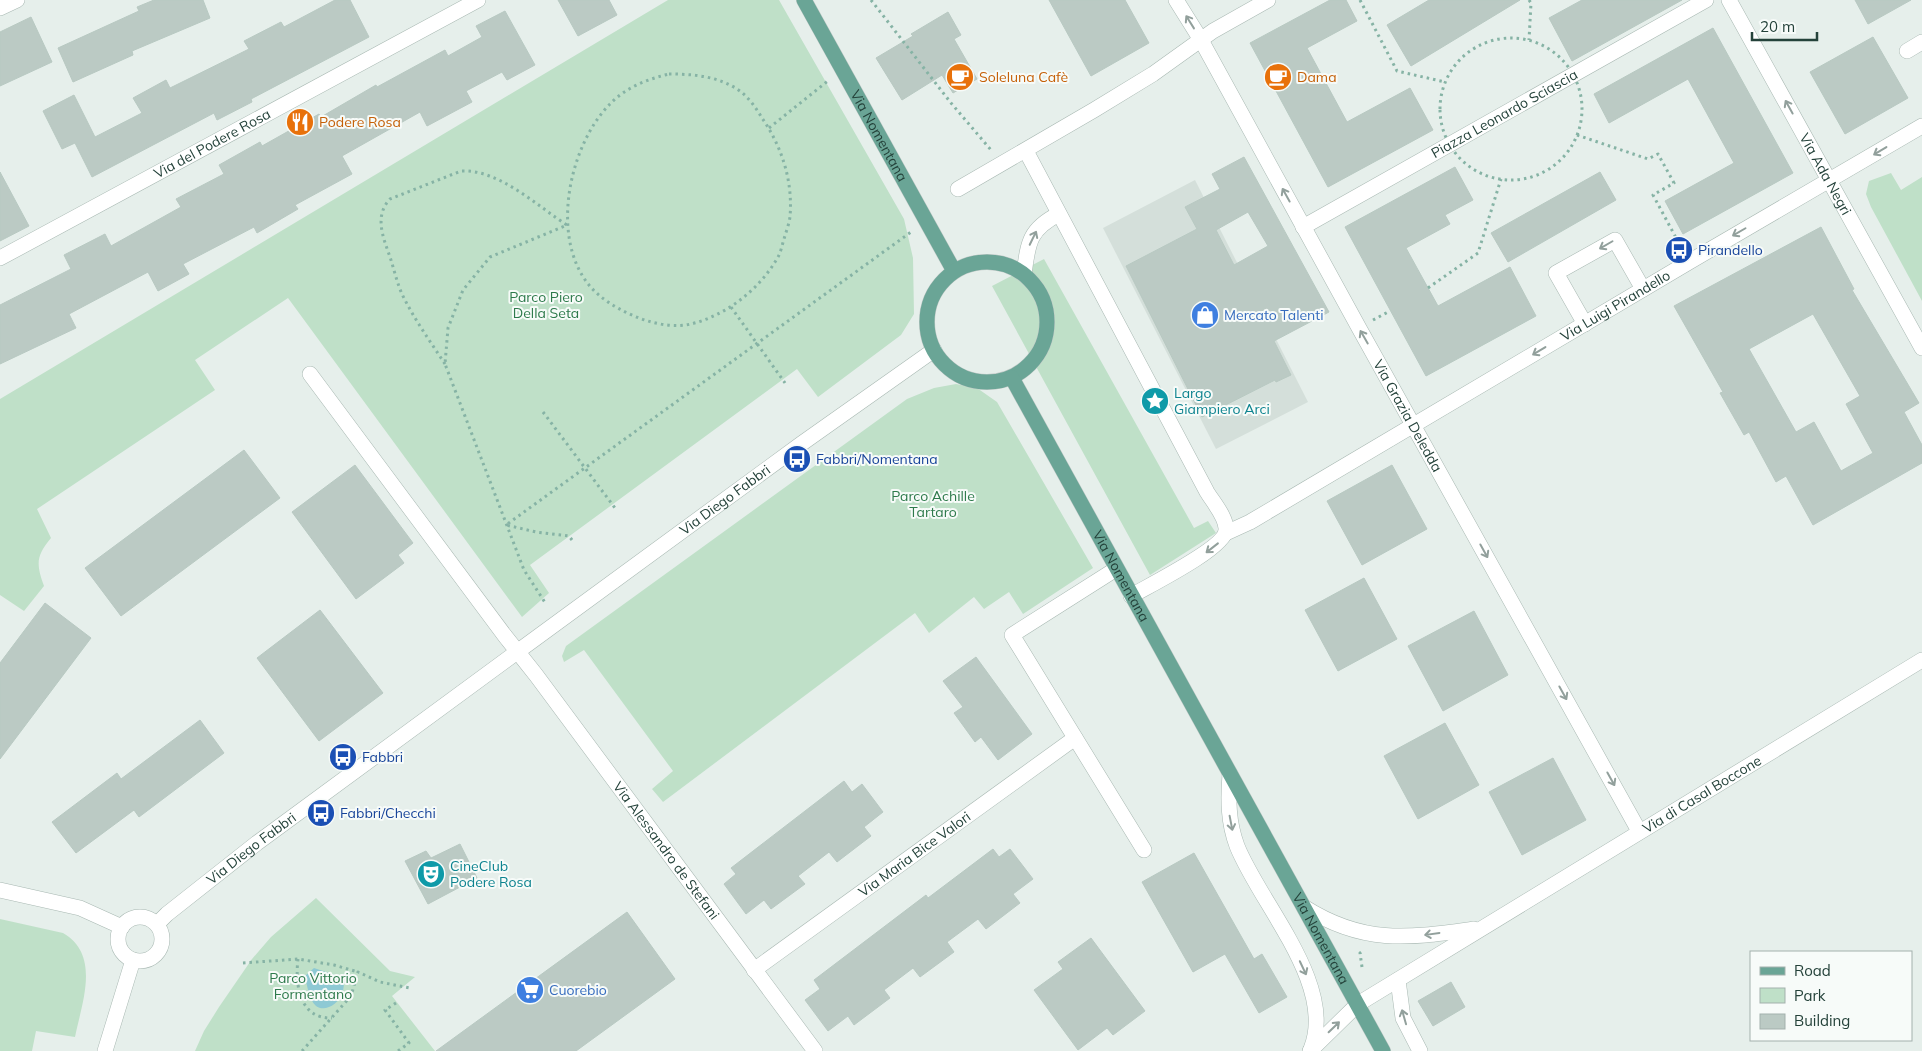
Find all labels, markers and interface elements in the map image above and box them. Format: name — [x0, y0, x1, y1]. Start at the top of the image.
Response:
scale bar — [1752, 10, 1817, 42]
one-way arrow — [1185, 16, 1195, 30]
text: 20 m — [1760, 17, 1795, 36]
cafe icon: Soleluna Cafè — [945, 62, 975, 92]
cafe icon: Dama — [1263, 62, 1293, 92]
street label: Piazza Leonardo Sciascia — [1428, 65, 1581, 162]
place label: Soleluna Cafè — [979, 68, 1068, 86]
place label: Dama — [1297, 68, 1337, 86]
street label: Via Nomentana — [847, 87, 912, 184]
one-way arrow — [1784, 100, 1794, 115]
street label: Via del Podere Rosa — [151, 105, 274, 182]
restaurant icon: Podere Rosa — [285, 107, 315, 137]
place label: Podere Rosa — [319, 113, 401, 131]
street label: Via Ada Negri — [1796, 130, 1855, 218]
one-way arrow — [1873, 146, 1888, 156]
one-way arrow — [1281, 188, 1290, 203]
one-way arrow — [1733, 228, 1747, 238]
one-way arrow — [1028, 231, 1038, 246]
bus stop icon: Pirandello — [1664, 235, 1694, 265]
one-way arrow — [1600, 240, 1614, 250]
place label: Pirandello — [1698, 241, 1763, 259]
street label: Via Luigi Pirandello — [1557, 266, 1673, 345]
park label: Parco Piero Della Seta — [509, 288, 583, 322]
shop icon: Mercato Talenti — [1190, 300, 1220, 330]
place label: Mercato Talenti — [1224, 306, 1324, 324]
one-way arrow — [1359, 330, 1369, 345]
one-way arrow — [1533, 346, 1547, 356]
street label: Via Grazia Deledda — [1369, 356, 1446, 475]
place label: Largo Giampiero Arci — [1174, 384, 1270, 418]
place icon: Largo Giampiero Arci — [1140, 386, 1170, 416]
bus stop icon: Fabbri/Nomentana — [782, 444, 812, 474]
place label: Fabbri/Nomentana — [816, 450, 938, 468]
street label: Via Diego Fabbri — [676, 461, 774, 539]
park label: Parco Achille Tartaro — [891, 487, 975, 521]
street label: Via Nomentana — [1089, 527, 1154, 625]
one-way arrow — [1206, 542, 1219, 553]
one-way arrow — [1479, 543, 1489, 558]
one-way arrow — [1558, 685, 1568, 700]
bus stop icon: Fabbri — [328, 742, 358, 772]
place label: Fabbri — [362, 748, 403, 766]
street label: Via di Casal Boccone — [1639, 751, 1765, 837]
one-way arrow — [1607, 771, 1616, 786]
street label: Via Alessandro de Stefani — [609, 778, 723, 923]
bus stop icon: Fabbri/Checchi — [306, 798, 336, 828]
place label: Fabbri/Checchi — [340, 804, 436, 822]
street label: Via Maria Bice Valori — [855, 807, 974, 901]
street label: Via Diego Fabbri — [203, 808, 300, 888]
one-way arrow — [1226, 814, 1236, 830]
place label: CineClub Podere Rosa — [450, 857, 532, 891]
theatre icon: CineClub Podere Rosa — [416, 859, 446, 889]
street label: Via Nomentana — [1289, 890, 1353, 987]
one-way arrow — [1424, 930, 1440, 940]
legend — [1750, 951, 1912, 1041]
one-way arrow — [1298, 960, 1308, 975]
text: Road — [1794, 961, 1831, 980]
park label: Parco Vittorio Formentano — [269, 969, 357, 1003]
supermarket icon: Cuorebio — [515, 975, 545, 1005]
place label: Cuorebio — [549, 981, 607, 999]
text: Park — [1794, 986, 1826, 1005]
one-way arrow — [1399, 1009, 1408, 1025]
text: Building — [1794, 1011, 1850, 1030]
one-way arrow — [1328, 1021, 1340, 1033]

